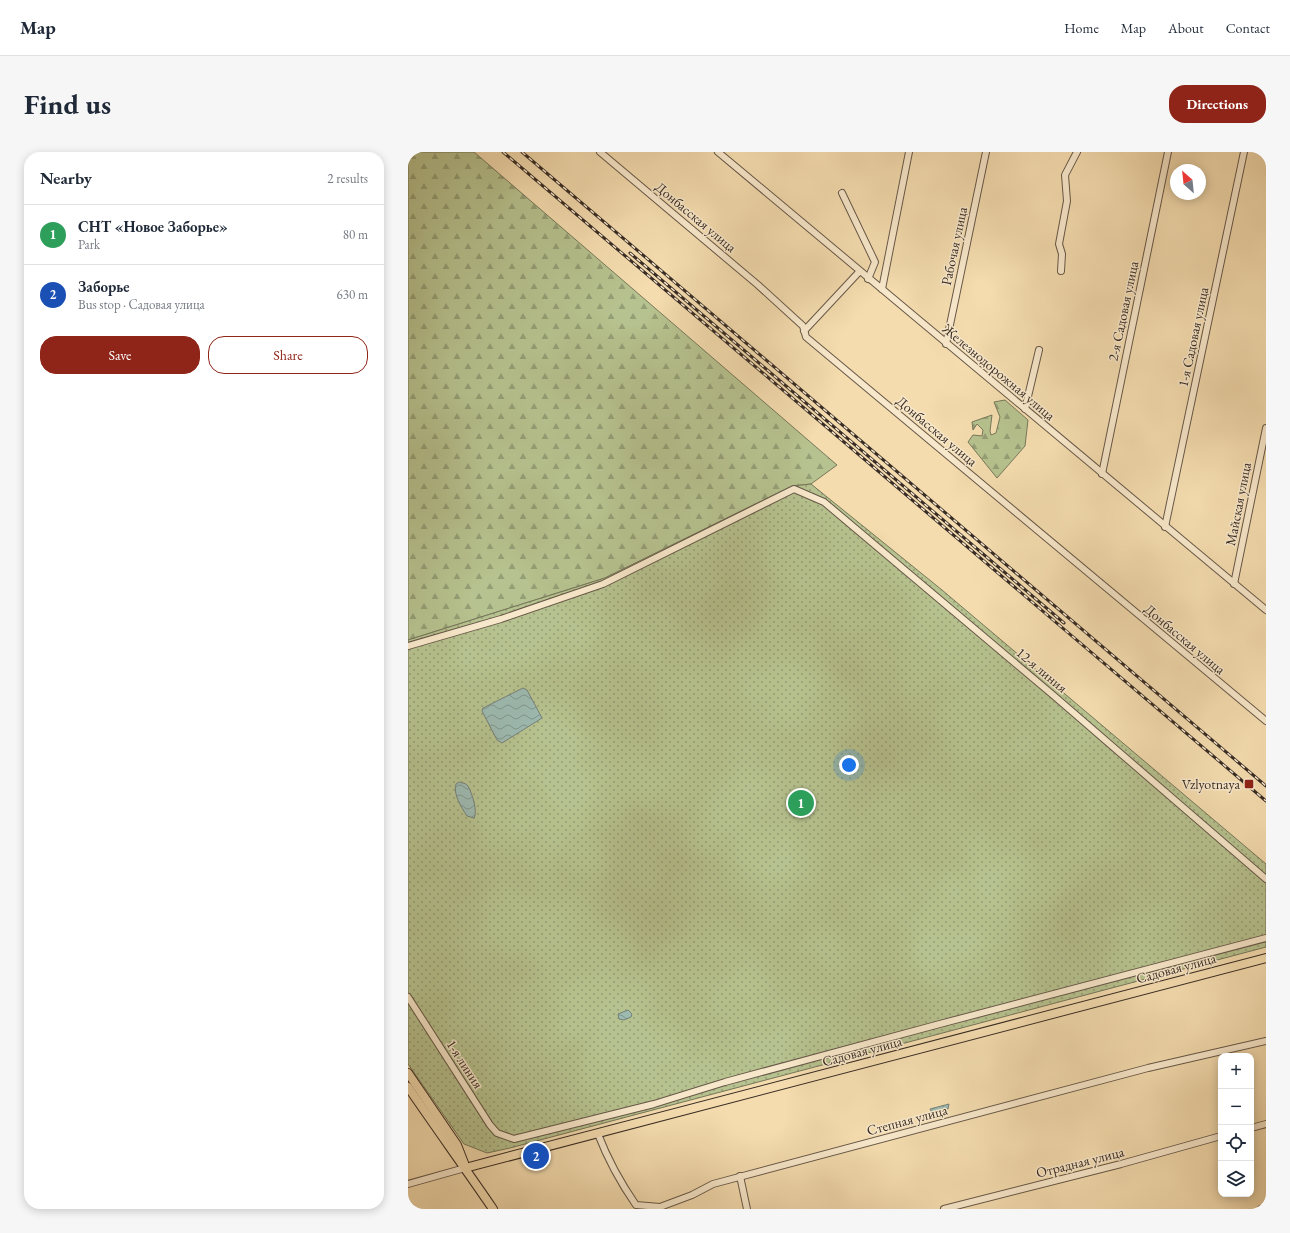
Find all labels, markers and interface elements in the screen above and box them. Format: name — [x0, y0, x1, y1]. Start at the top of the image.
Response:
text: Map — [20, 15, 56, 40]
text: Home — [1064, 19, 1099, 37]
text: Map — [1121, 19, 1146, 37]
text: About — [1168, 19, 1204, 37]
text: Contact — [1226, 19, 1270, 37]
button: Directions — [1169, 85, 1266, 123]
text: Find us — [24, 86, 111, 122]
north arrow — [1170, 164, 1206, 200]
text: Nearby — [40, 167, 92, 189]
text: 2 results — [327, 170, 368, 187]
street label: Донбасская улица — [652, 178, 741, 257]
street label: Рабочая улица — [937, 205, 971, 287]
text: СНТ «Новое Заборье» — [78, 217, 228, 236]
text: 1 — [50, 226, 56, 243]
text: 80 m — [343, 226, 368, 243]
text: Park — [78, 236, 100, 253]
street label: 2-я Садовая улица — [1104, 259, 1142, 363]
text: Заборье — [78, 277, 130, 296]
street label: 1-я Садовая улица — [1174, 285, 1212, 389]
text: 2 — [50, 286, 56, 303]
text: 630 m — [337, 286, 368, 303]
text: Bus stop · Садовая улица — [78, 296, 205, 313]
street label: Железнодорожная улица — [938, 319, 1059, 425]
button: Save — [40, 336, 200, 374]
button: Share — [208, 336, 368, 374]
street label: Донбасская улица — [893, 392, 982, 471]
street label: Майская улица — [1221, 460, 1255, 547]
street label: Донбасская улица — [1141, 600, 1230, 679]
street label: 12-я линия — [1013, 643, 1071, 697]
your location — [839, 755, 859, 775]
place label: Vzlyotnaya — [1182, 775, 1240, 793]
marker: Vzlyotnaya — [1243, 778, 1255, 790]
pin: 1 — [788, 788, 814, 818]
street label: Садовая улица — [1134, 949, 1218, 987]
street label: Садовая улица — [820, 1032, 904, 1070]
street label: 1-я линия — [443, 1036, 487, 1092]
map controls — [1218, 1053, 1254, 1197]
button: + — [1218, 1053, 1254, 1089]
button: − — [1218, 1089, 1254, 1125]
street label: Степная улица — [865, 1100, 950, 1139]
button: locate — [1218, 1125, 1254, 1161]
pin: 2 — [523, 1141, 549, 1171]
street label: Отрадная улица — [1034, 1142, 1126, 1182]
button: layers — [1218, 1161, 1254, 1197]

